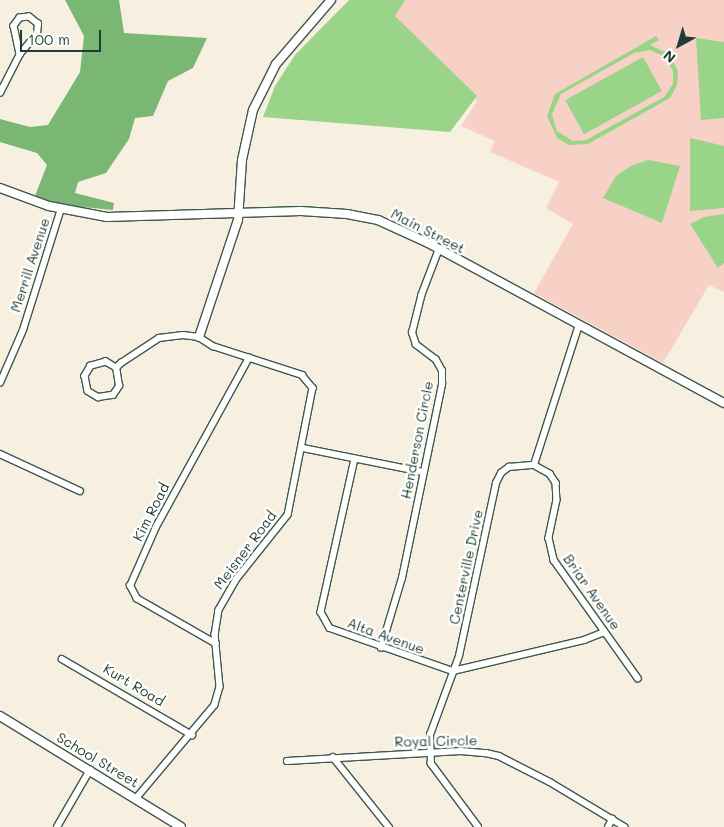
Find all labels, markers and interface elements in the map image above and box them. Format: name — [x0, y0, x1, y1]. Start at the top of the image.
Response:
scale bar — [22, 20, 104, 52]
north arrow — [654, 20, 704, 70]
text: 100 m — [28, 29, 70, 49]
text: N — [659, 46, 679, 68]
street label: Main Street — [388, 205, 468, 257]
street label: Merrill Avenue — [7, 216, 53, 314]
street label: Henderson Circle — [397, 379, 437, 501]
street label: Kim Road — [129, 480, 173, 544]
street label: Meisner Road — [210, 508, 280, 592]
street label: Centerville Drive — [446, 508, 486, 626]
street label: Briar Avenue — [560, 551, 624, 633]
street label: Alta Avenue — [345, 614, 427, 658]
street label: Kurt Road — [100, 660, 168, 710]
street label: School Street — [54, 729, 142, 791]
street label: Royal Circle — [394, 732, 478, 750]

